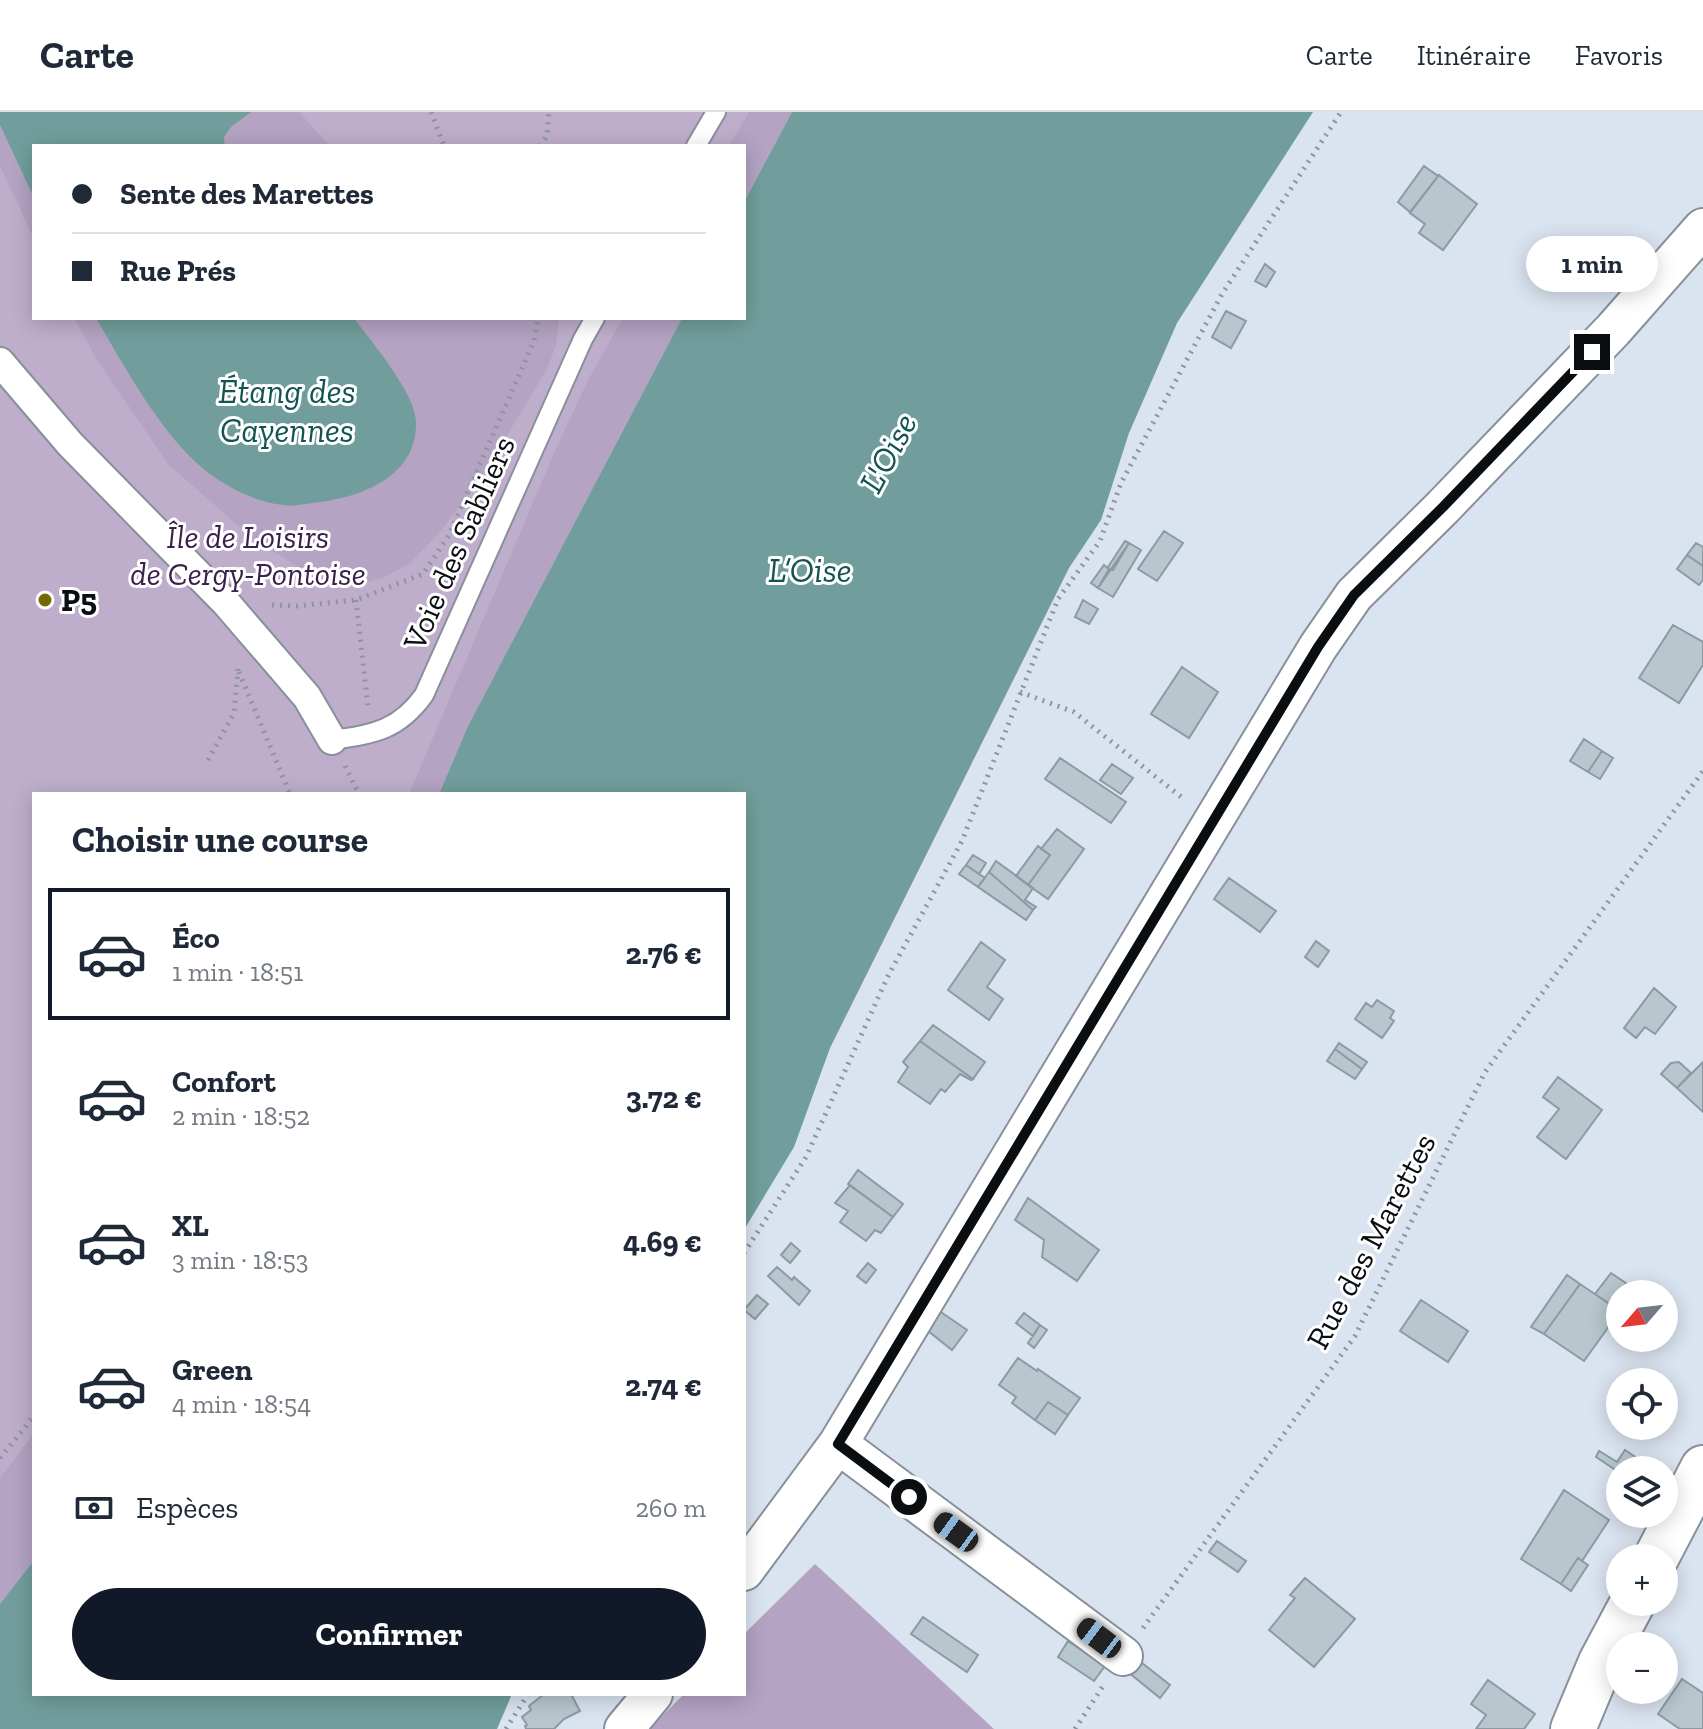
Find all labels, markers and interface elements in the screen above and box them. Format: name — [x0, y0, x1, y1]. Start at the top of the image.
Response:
text: Carte — [40, 32, 134, 78]
text: Carte — [1306, 39, 1373, 72]
text: Itinéraire — [1417, 39, 1531, 72]
text: Favoris — [1575, 39, 1663, 72]
text: Sente des Marettes — [120, 176, 374, 212]
callout: 1 min — [1526, 236, 1658, 292]
text: 1 min — [1561, 248, 1623, 280]
text: Rue Prés — [120, 253, 236, 289]
route end — [1574, 334, 1610, 370]
water label: Étang des Cayennes — [218, 371, 356, 451]
water label: L'Oise — [850, 406, 926, 500]
street label: Voie des Sabliers — [395, 430, 523, 657]
park label: Île de Loisirs de Cergy-Pontoise — [130, 518, 366, 593]
water label: L’Oise — [768, 550, 852, 591]
place label: P5 — [61, 581, 97, 619]
marker: P5 — [36, 591, 54, 609]
text: Choisir une course — [72, 818, 368, 861]
icon: car — [76, 918, 148, 990]
text: Éco — [172, 920, 220, 956]
text: 2.76 € — [626, 936, 702, 972]
text: 1 min · 18:51 — [172, 956, 303, 988]
icon: car — [76, 1062, 148, 1134]
text: Confort — [172, 1064, 276, 1100]
text: 3.72 € — [626, 1080, 702, 1116]
text: 2 min · 18:52 — [172, 1100, 310, 1132]
street label: Rue des Marettes — [1298, 1127, 1444, 1355]
icon: car — [76, 1206, 148, 1278]
text: XL — [172, 1208, 209, 1244]
text: 4.69 € — [623, 1224, 702, 1260]
text: 3 min · 18:53 — [172, 1244, 309, 1276]
north arrow — [1606, 1280, 1678, 1352]
map controls — [1606, 1280, 1678, 1704]
icon: car — [76, 1350, 148, 1422]
text: Green — [172, 1352, 252, 1388]
text: 2.74 € — [625, 1368, 702, 1404]
button: locate — [1606, 1368, 1678, 1440]
text: 4 min · 18:54 — [172, 1388, 311, 1420]
button: layers — [1606, 1456, 1678, 1528]
route start — [891, 1479, 927, 1515]
icon: cash — [72, 1486, 116, 1530]
text: Espèces — [136, 1490, 238, 1526]
text: 260 m — [635, 1492, 706, 1524]
car — [930, 1508, 982, 1556]
button: + — [1606, 1544, 1678, 1616]
button: Confirmer — [72, 1588, 706, 1680]
car — [1073, 1614, 1125, 1662]
button: − — [1606, 1632, 1678, 1704]

